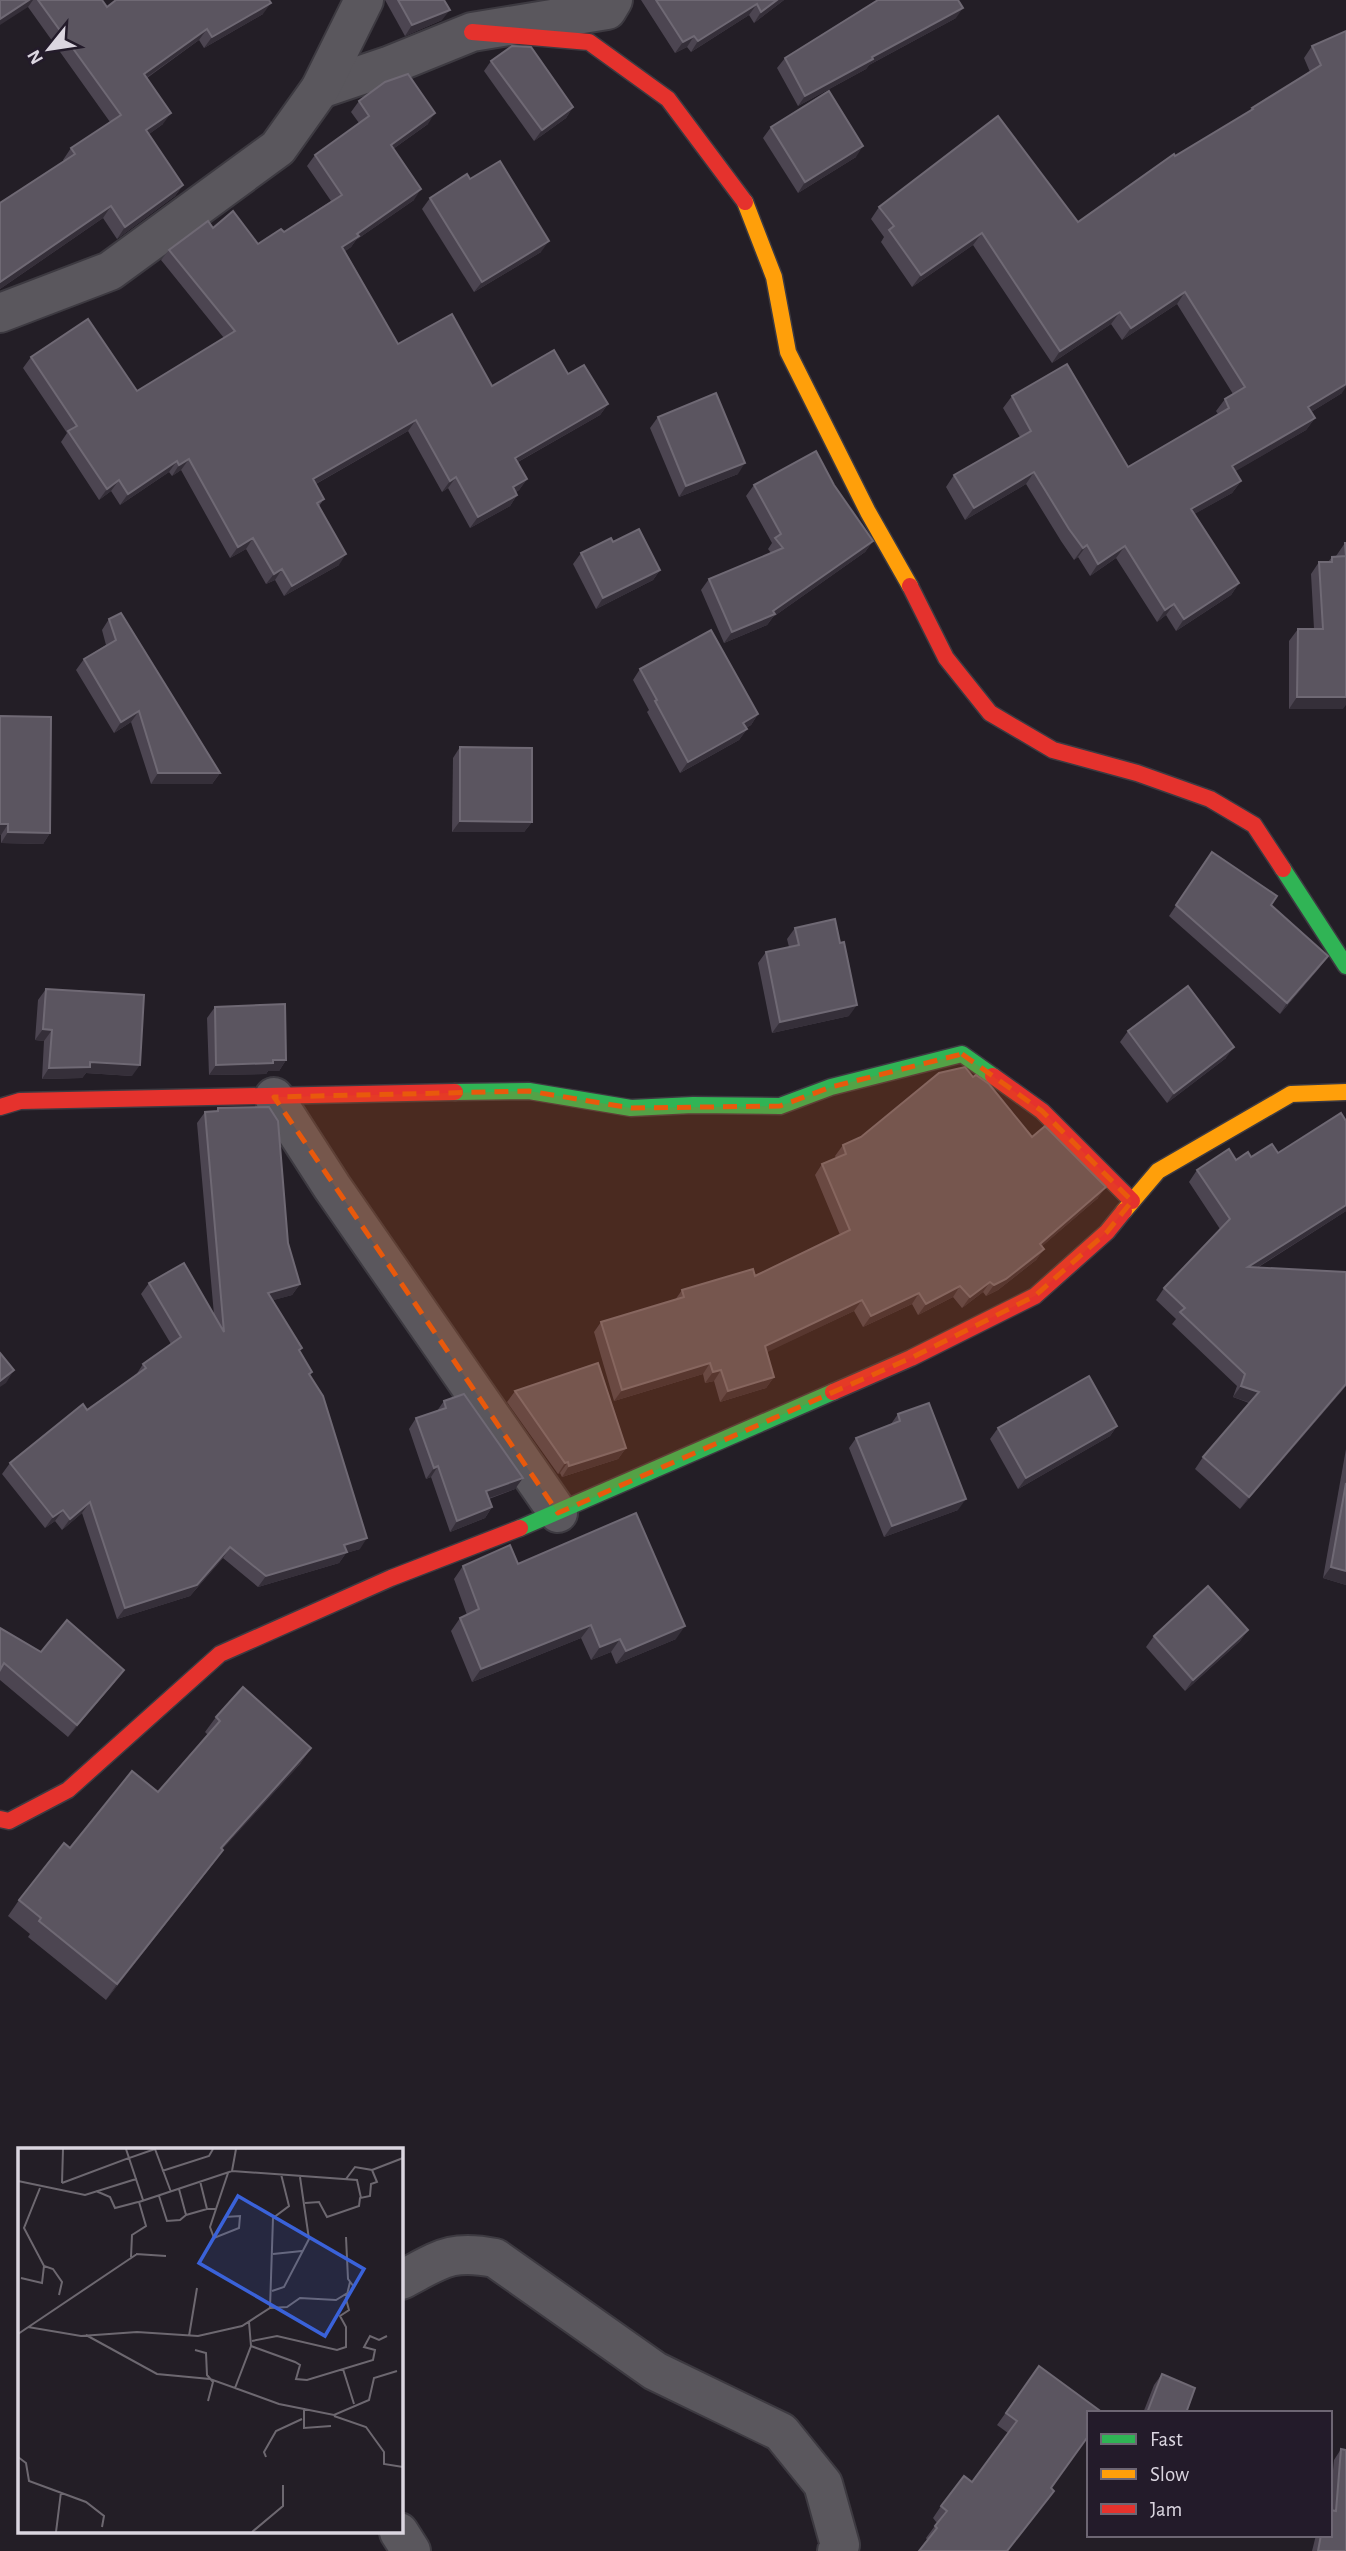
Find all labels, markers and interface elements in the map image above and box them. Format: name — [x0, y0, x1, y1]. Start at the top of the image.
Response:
north arrow — [14, 14, 84, 84]
text: N — [24, 46, 47, 67]
inset map — [18, 2148, 402, 2534]
legend — [1087, 2411, 1332, 2537]
text: Fast — [1150, 2429, 1183, 2450]
text: Slow — [1150, 2464, 1189, 2485]
text: Jam — [1150, 2499, 1182, 2520]

